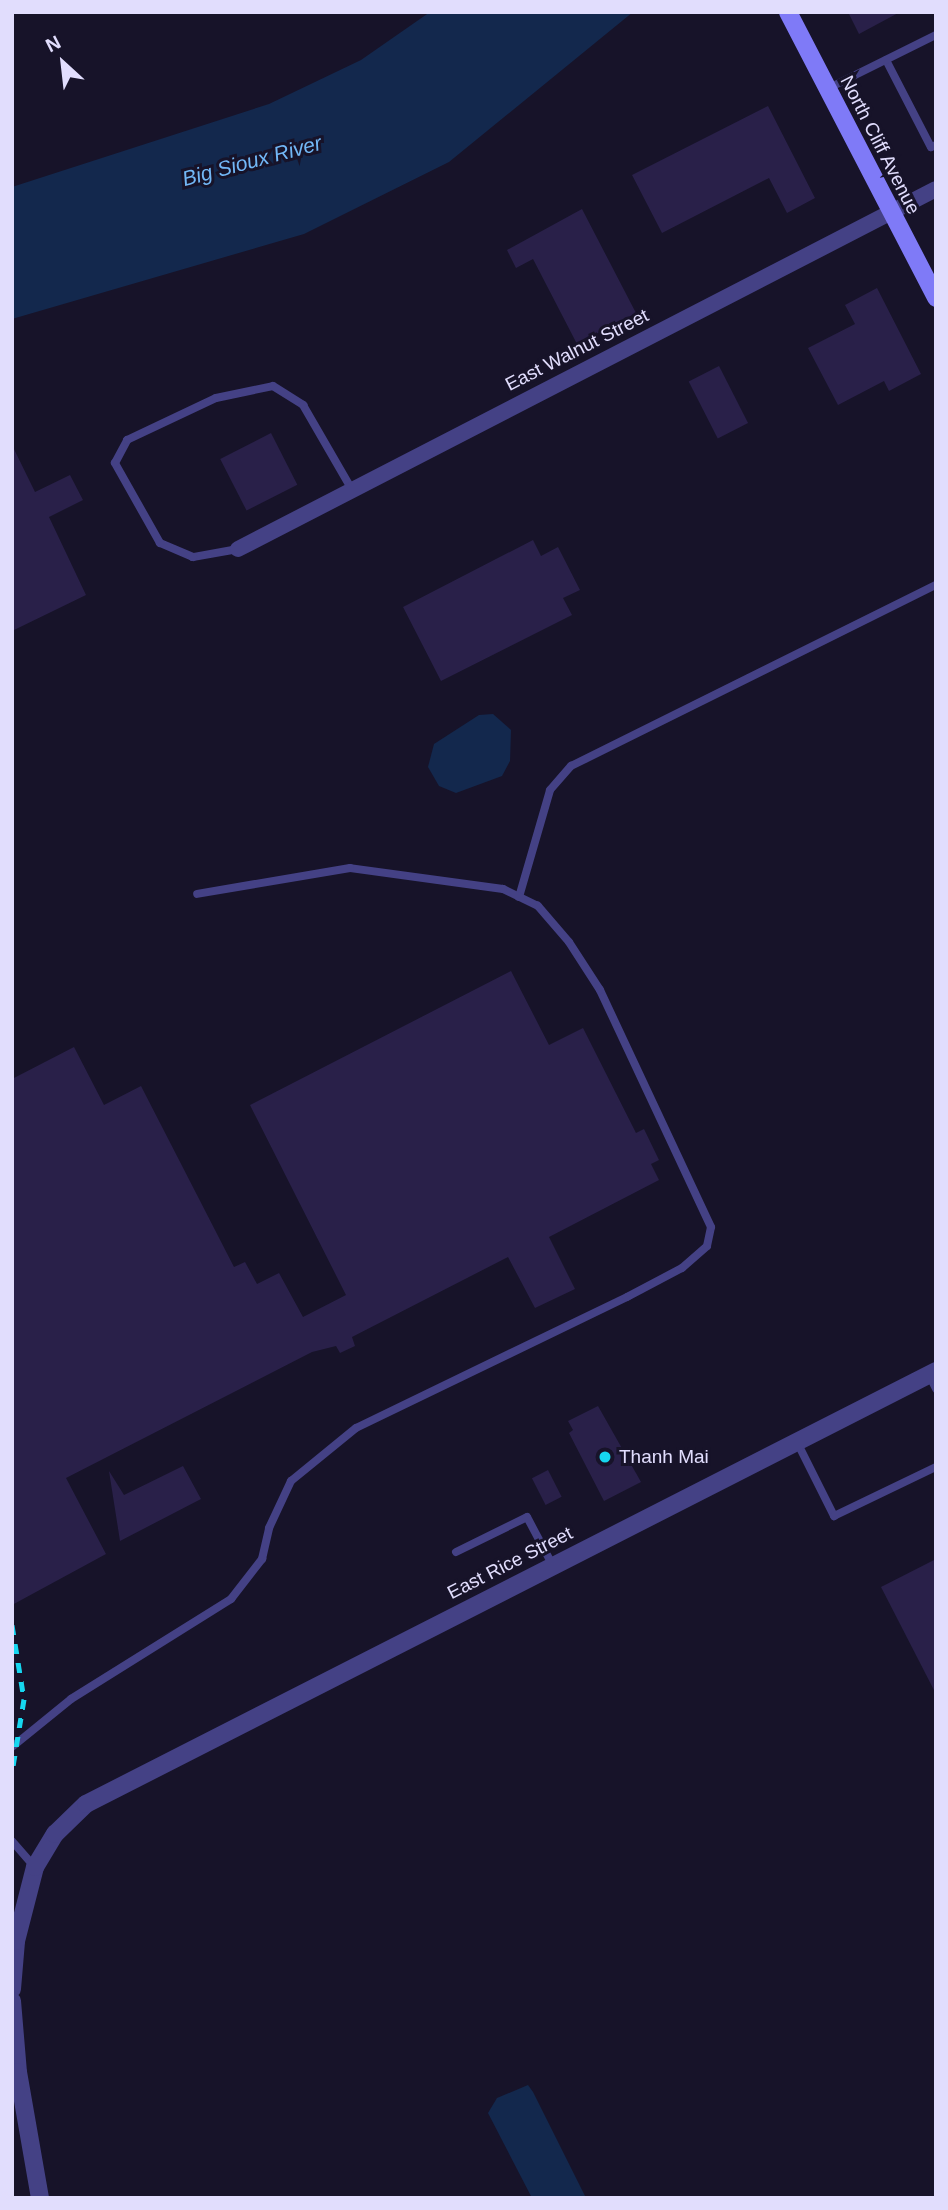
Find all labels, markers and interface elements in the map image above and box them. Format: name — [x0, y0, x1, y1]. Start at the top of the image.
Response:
north arrow — [28, 28, 98, 98]
text: N — [42, 31, 64, 56]
street label: North Cliff Avenue — [835, 71, 925, 219]
water label: Big Sioux River — [179, 130, 325, 192]
street label: East Walnut Street — [502, 304, 652, 396]
place label: Thanh Mai — [619, 1446, 709, 1468]
marker: Thanh Mai — [597, 1449, 613, 1465]
street label: East Rice Street — [444, 1522, 576, 1604]

